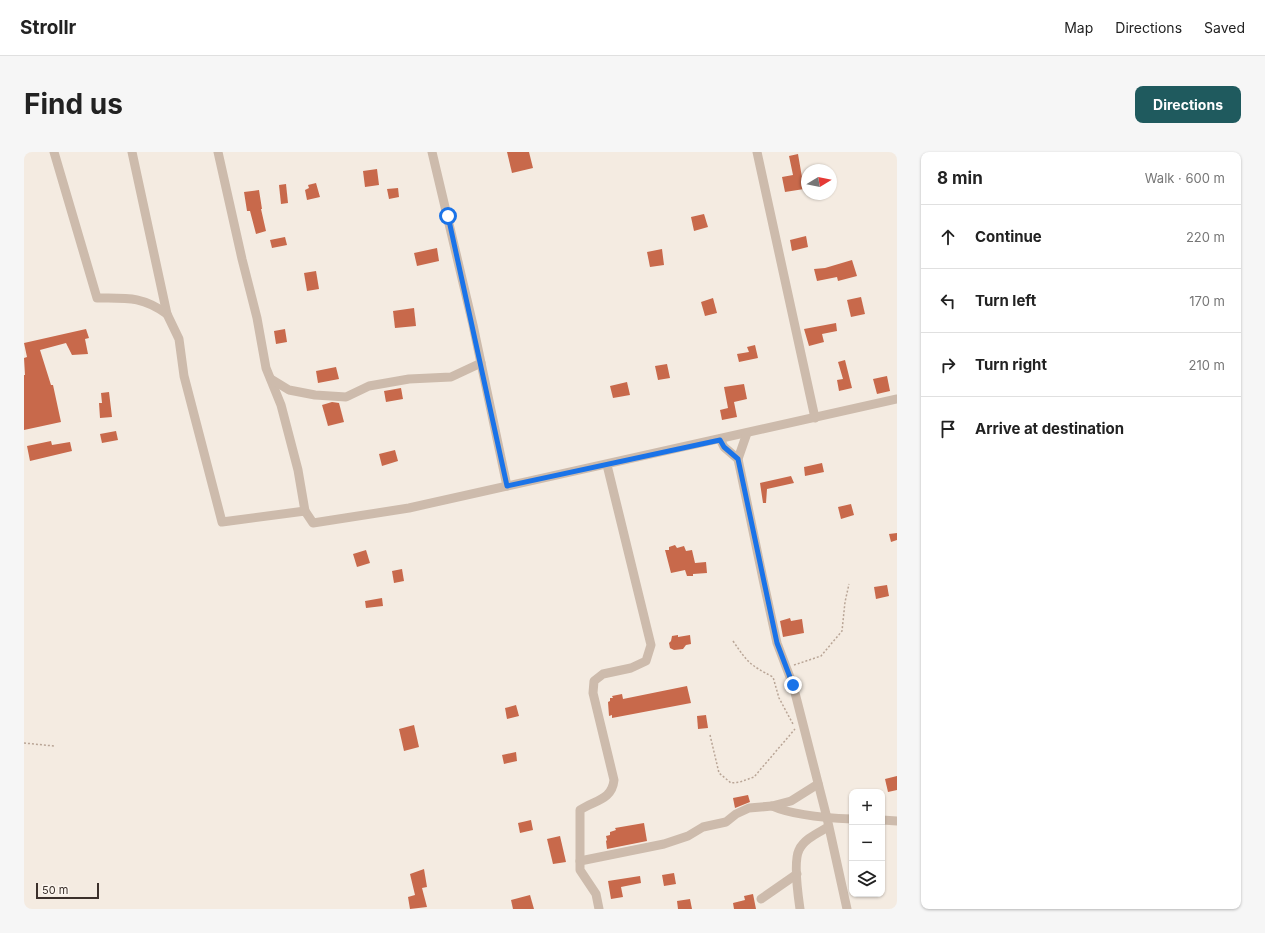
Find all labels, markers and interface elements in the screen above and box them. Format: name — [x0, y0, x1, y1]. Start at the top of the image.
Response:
text: Strollr — [20, 16, 76, 39]
text: Map — [1064, 19, 1093, 36]
text: Directions — [1115, 19, 1182, 36]
text: Saved — [1204, 19, 1245, 36]
button: Directions — [1135, 86, 1241, 123]
text: Find us — [24, 87, 123, 121]
north arrow — [801, 164, 837, 200]
text: 8 min — [937, 168, 983, 188]
text: Walk · 600 m — [1145, 170, 1225, 186]
route start — [439, 207, 457, 225]
icon: ahead — [937, 226, 959, 248]
text: Continue — [975, 227, 1042, 246]
text: 220 m — [1186, 229, 1225, 245]
icon: left — [937, 290, 959, 312]
text: Turn left — [975, 291, 1036, 310]
text: 170 m — [1189, 293, 1225, 309]
icon: right — [937, 354, 959, 376]
text: Turn right — [975, 355, 1047, 374]
text: 210 m — [1189, 357, 1225, 373]
icon: arrive — [937, 418, 959, 440]
text: Arrive at destination — [975, 419, 1124, 438]
route end — [784, 676, 802, 694]
map controls — [849, 789, 885, 897]
button: + — [849, 789, 885, 825]
button: − — [849, 825, 885, 861]
button: layers — [849, 861, 885, 897]
scale bar — [36, 881, 99, 900]
text: 50 m — [42, 883, 68, 897]

